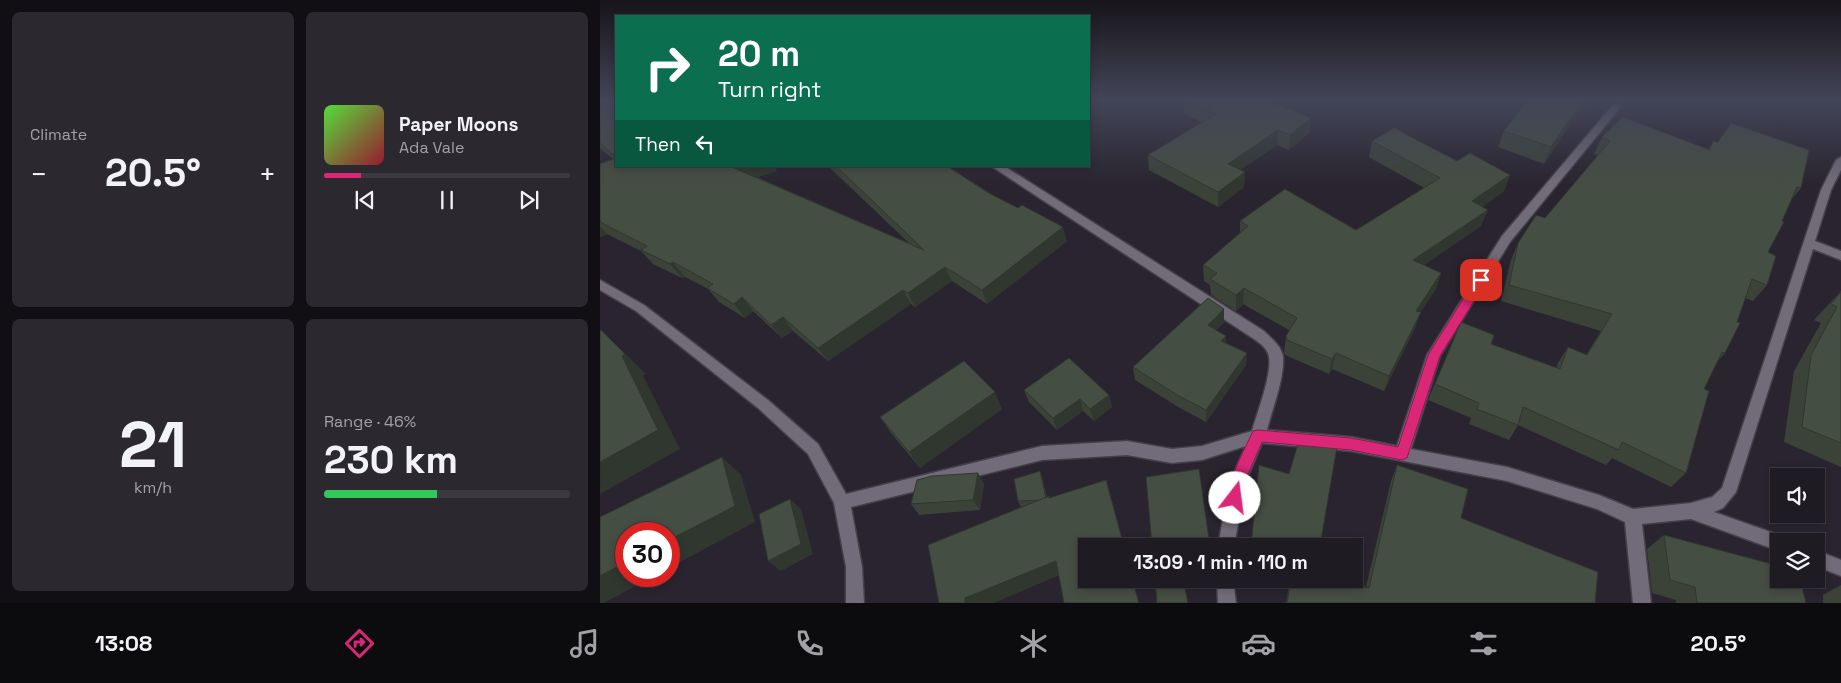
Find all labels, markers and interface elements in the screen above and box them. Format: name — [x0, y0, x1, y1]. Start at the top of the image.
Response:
text: 20 m — [718, 32, 800, 76]
icon: right — [635, 35, 700, 100]
text: Turn right — [718, 75, 821, 103]
text: Paper Moons — [399, 112, 518, 137]
text: Climate — [30, 124, 87, 145]
icon: left — [691, 130, 719, 158]
text: Then — [635, 132, 681, 157]
text: Ada Vale — [399, 137, 464, 158]
text: 20.5° — [105, 149, 201, 197]
text: − — [30, 156, 47, 192]
text: + — [259, 156, 276, 192]
icon: previous — [351, 186, 379, 214]
icon: pause — [433, 186, 461, 214]
icon: next — [515, 186, 543, 214]
pin — [1460, 259, 1502, 301]
icon: arrive — [1467, 266, 1495, 294]
text: 21 — [119, 403, 187, 486]
text: Range · 46% — [324, 411, 416, 432]
text: 230 km — [324, 436, 458, 484]
map controls — [1770, 468, 1825, 588]
button: sound — [1770, 468, 1825, 523]
position arrow — [1208, 471, 1260, 523]
text: km/h — [134, 477, 172, 498]
speed limit sign: 30 — [615, 522, 680, 587]
button: layers — [1770, 533, 1825, 588]
text: 13:09 · 1 min · 110 m — [1133, 550, 1308, 575]
icon: directions — [342, 626, 377, 661]
icon: music — [567, 626, 602, 661]
icon: phone — [792, 626, 827, 661]
icon: climate — [1016, 626, 1051, 661]
icon: car — [1241, 626, 1276, 661]
icon: filters — [1466, 626, 1501, 661]
text: 13:08 — [95, 629, 152, 657]
text: 20.5° — [1691, 629, 1746, 657]

